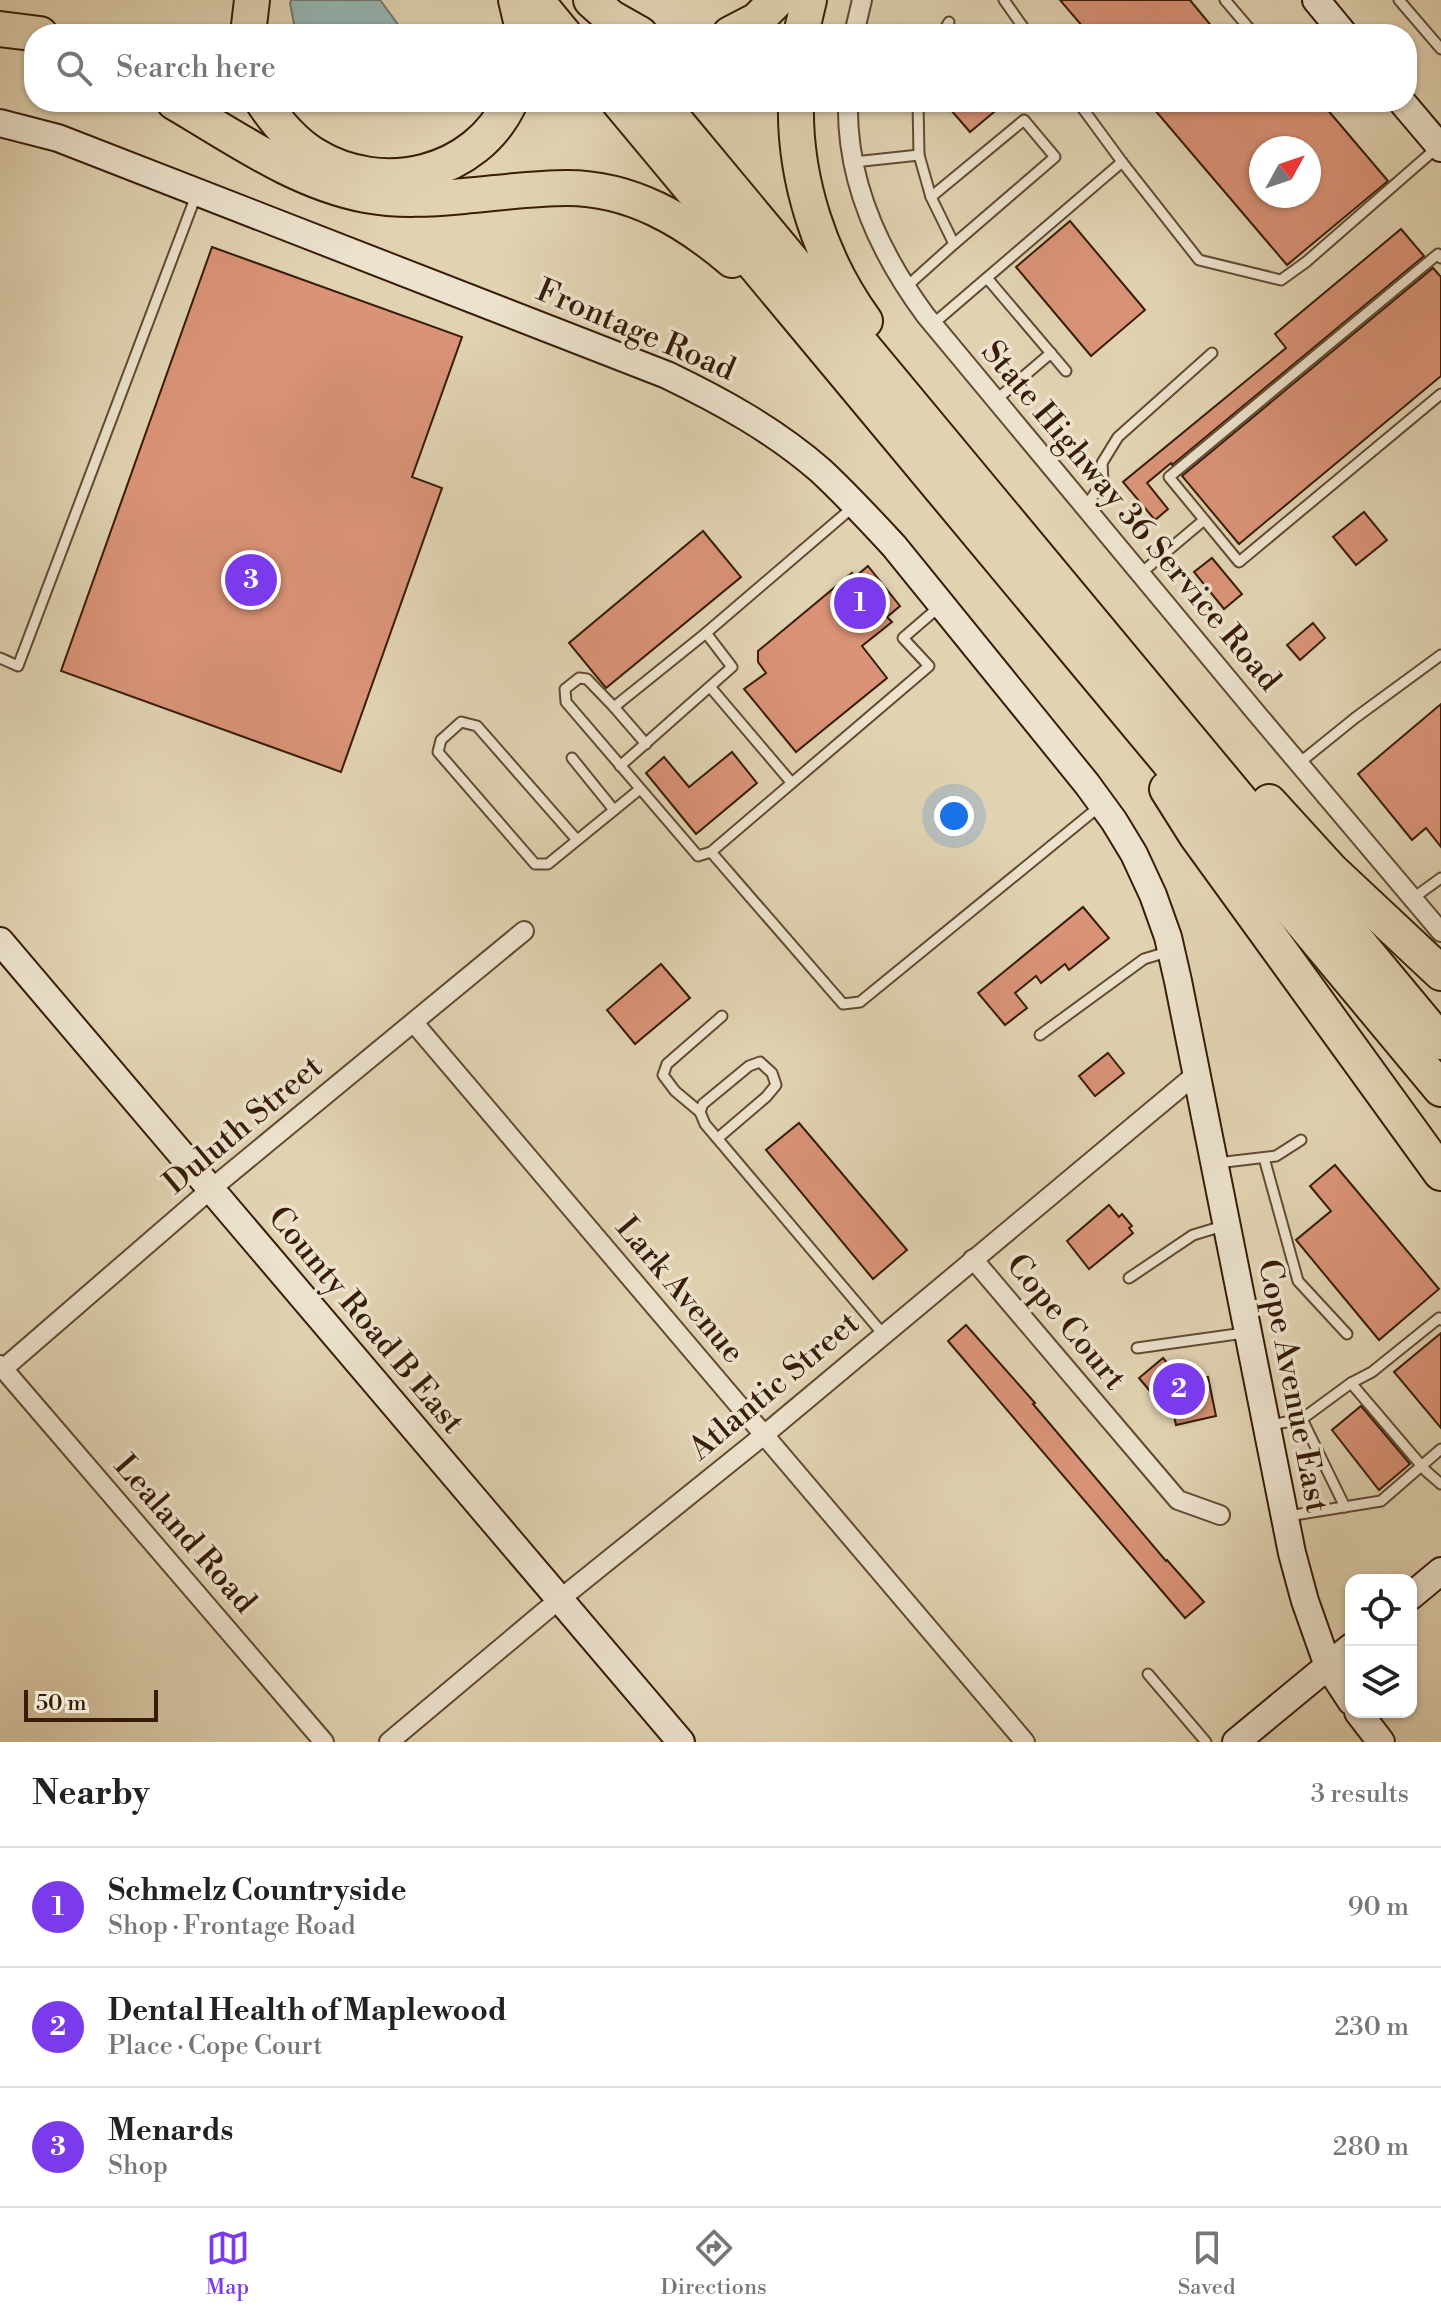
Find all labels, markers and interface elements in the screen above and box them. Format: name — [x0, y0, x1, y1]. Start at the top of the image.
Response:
search box — [24, 24, 1417, 112]
icon: search — [52, 46, 96, 90]
text: Search here — [116, 49, 276, 87]
north arrow — [1249, 136, 1321, 208]
street label: Frontage Road — [530, 270, 742, 390]
street label: State Highway 36 Service Road — [973, 333, 1289, 699]
pin: 3 — [225, 550, 277, 610]
pin: 1 — [834, 573, 886, 633]
your location — [934, 796, 974, 836]
street label: Duluth Street — [155, 1047, 331, 1203]
street label: County Road B East — [259, 1198, 473, 1442]
street label: Lark Avenue — [607, 1208, 753, 1372]
street label: Cope Court — [997, 1246, 1135, 1398]
street label: Cope Avenue East — [1249, 1256, 1337, 1516]
street label: Atlantic Street — [680, 1303, 867, 1469]
pin: 2 — [1153, 1359, 1205, 1419]
street label: Lealand Road — [105, 1446, 265, 1622]
map controls — [1345, 1574, 1417, 1718]
button: locate — [1345, 1574, 1417, 1646]
button: layers — [1345, 1646, 1417, 1718]
scale bar — [24, 1686, 158, 1722]
text: 50 m — [36, 1690, 87, 1717]
text: Nearby — [32, 1773, 150, 1815]
text: 3 results — [1311, 1778, 1409, 1810]
text: Schmelz Countryside — [108, 1872, 407, 1910]
text: 1 — [52, 1891, 64, 1923]
text: 90 m — [1348, 1891, 1409, 1923]
text: Shop · Frontage Road — [108, 1910, 356, 1942]
text: Dental Health of Maplewood — [108, 1992, 507, 2030]
text: 2 — [50, 2011, 66, 2043]
text: 230 m — [1334, 2011, 1409, 2043]
text: Place · Cope Court — [108, 2030, 322, 2062]
text: Menards — [108, 2112, 233, 2150]
text: 3 — [50, 2131, 66, 2163]
text: 280 m — [1333, 2131, 1409, 2163]
text: Shop — [108, 2150, 168, 2182]
tab: Map — [206, 2226, 250, 2301]
tab: Directions — [661, 2226, 767, 2301]
tab: Saved — [1178, 2226, 1235, 2301]

